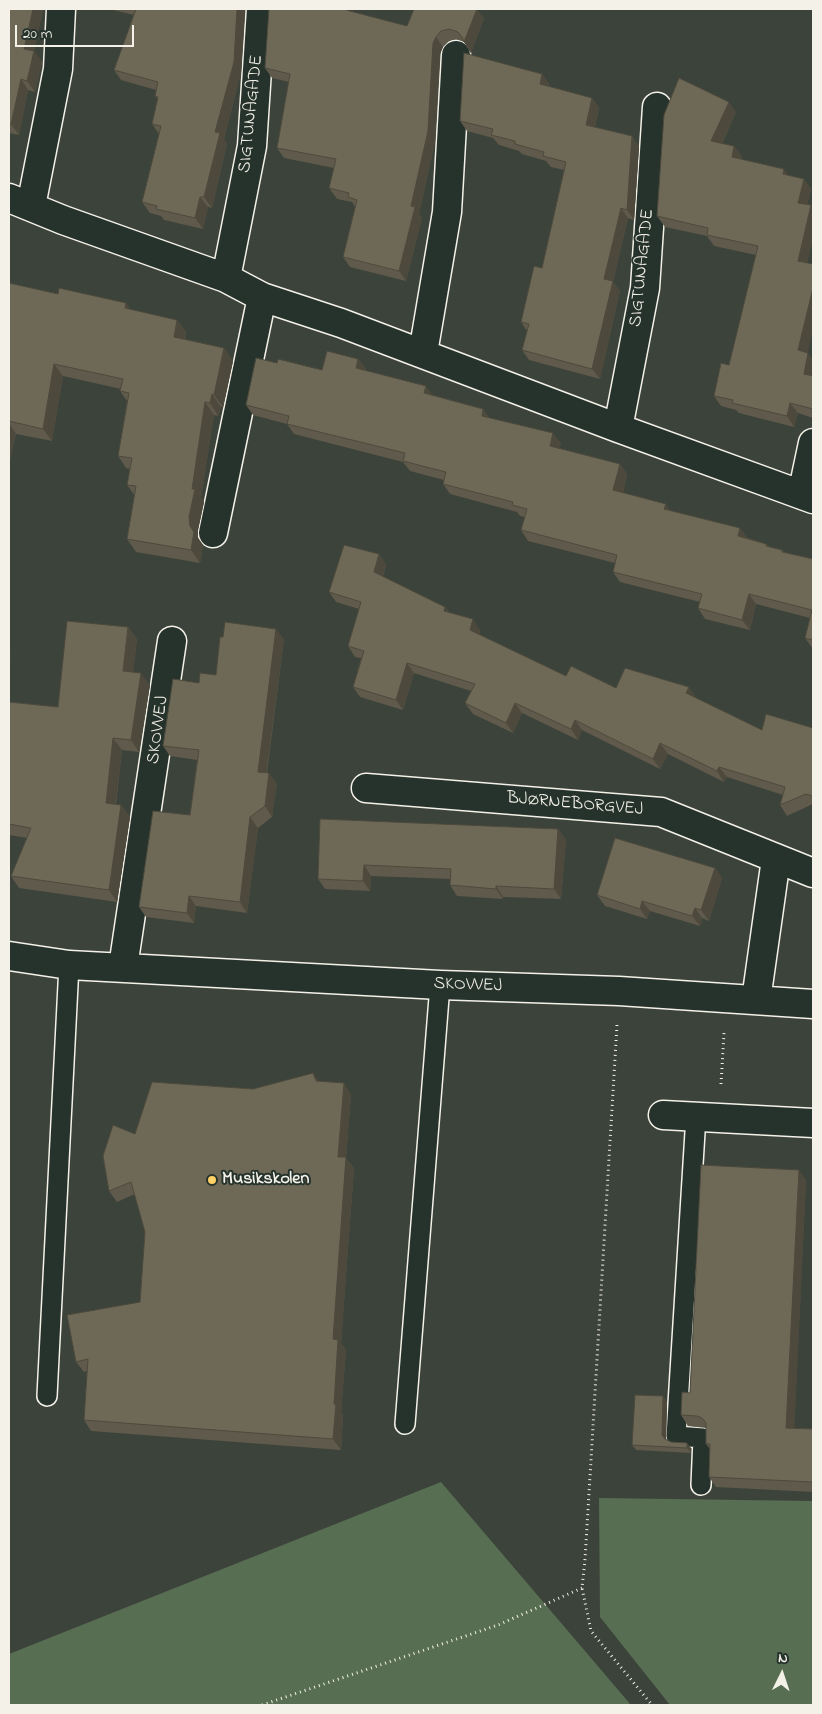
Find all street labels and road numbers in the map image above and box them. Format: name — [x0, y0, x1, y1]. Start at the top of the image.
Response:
street label: SIGTUNAGADE — [235, 54, 269, 174]
street label: SIGTUNAGADE — [626, 208, 660, 328]
street label: SKOVVEJ — [144, 694, 174, 766]
street label: BJØRNEBORGVEJ — [506, 788, 644, 822]
street label: SKOVVEJ — [433, 974, 503, 998]

